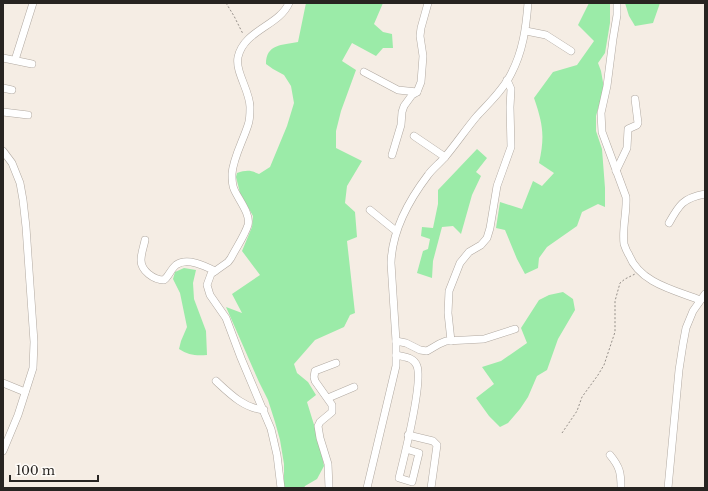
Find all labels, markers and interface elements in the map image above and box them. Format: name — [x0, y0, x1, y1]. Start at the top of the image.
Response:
scale bar — [10, 457, 98, 483]
text: 100 m — [16, 463, 55, 478]

